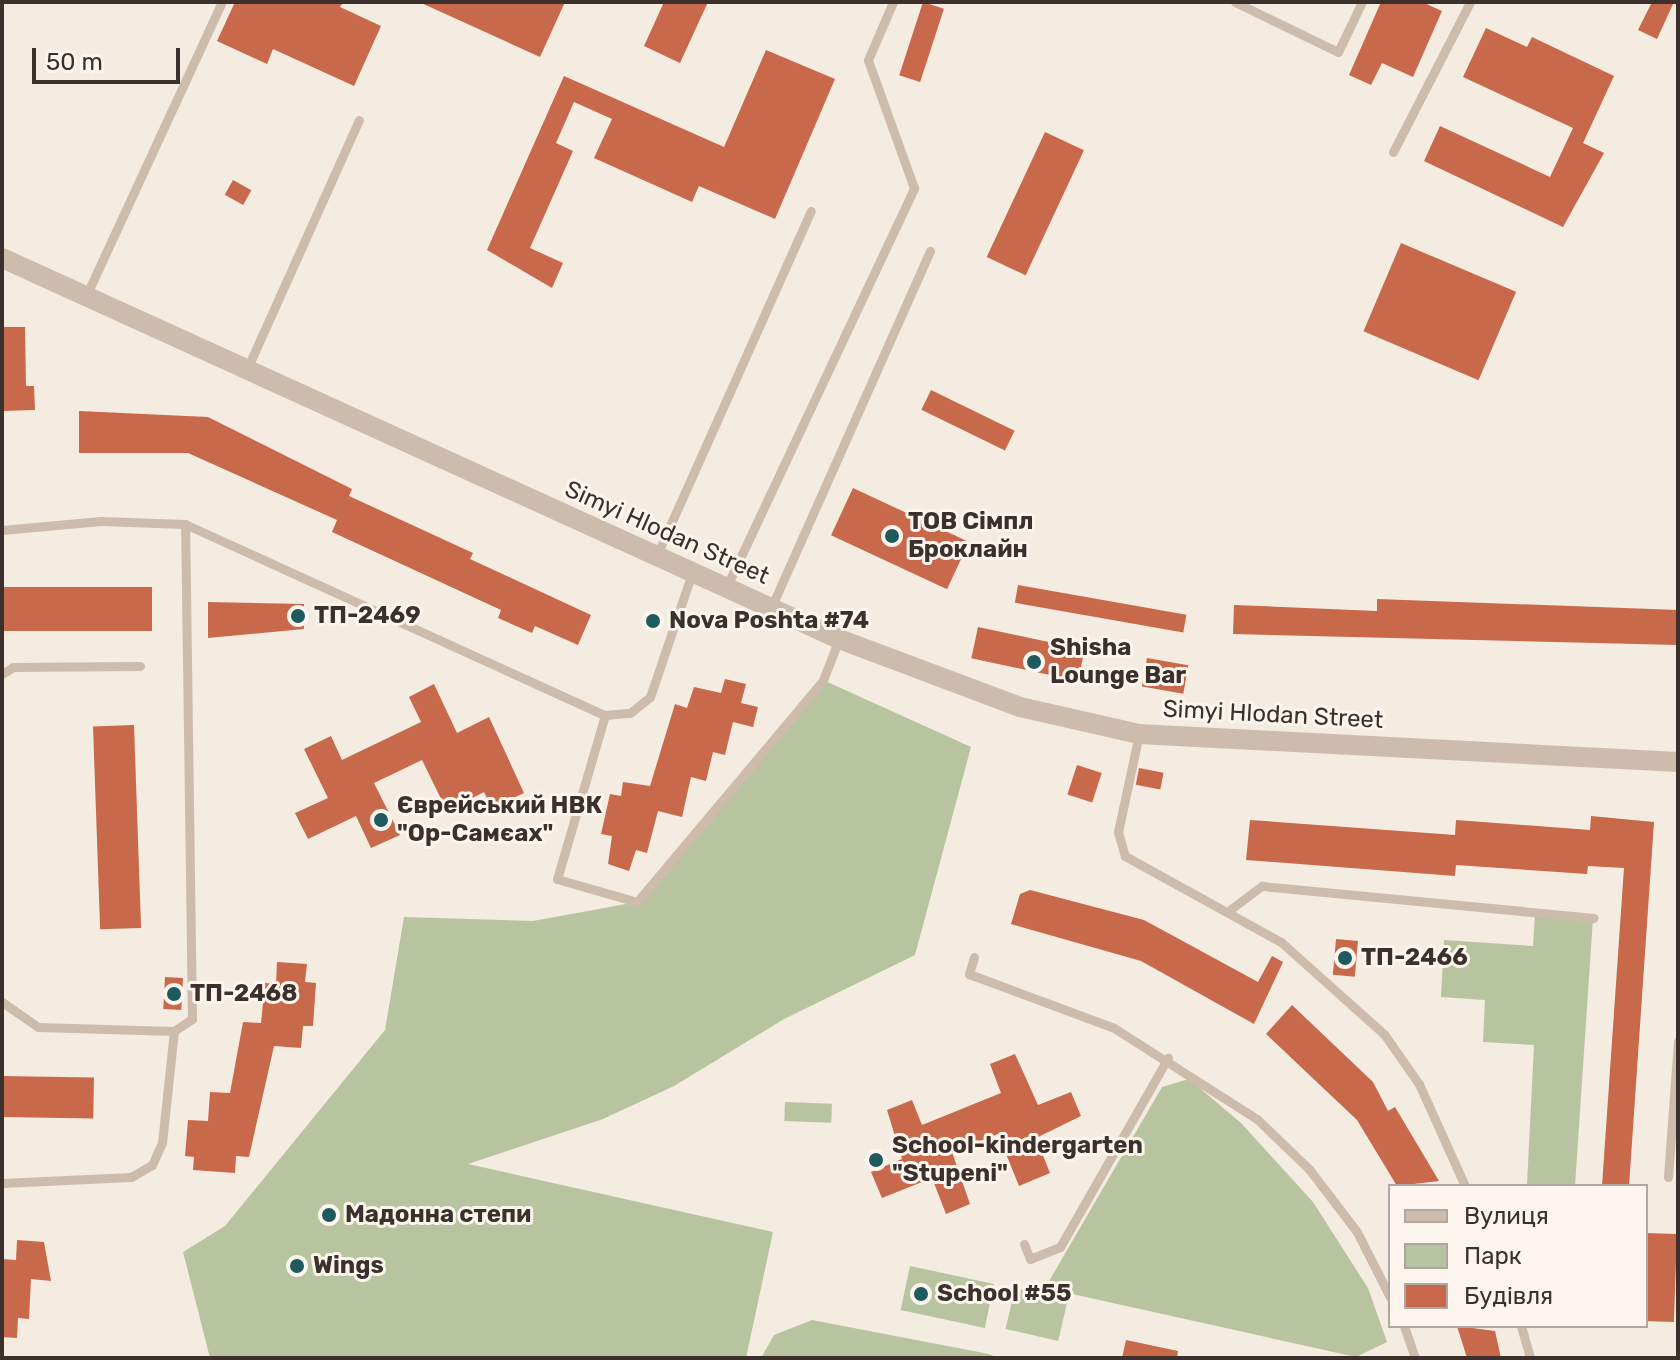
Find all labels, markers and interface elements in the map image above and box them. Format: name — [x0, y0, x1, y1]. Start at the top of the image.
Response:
scale bar — [36, 32, 184, 82]
text: 50 m — [46, 48, 103, 76]
street label: Simyi Hlodan Street — [560, 475, 774, 591]
place label: ТОВ Сімпл Броклайн — [908, 508, 1033, 564]
marker: ТОВ Сімпл Броклайн — [883, 527, 901, 545]
place label: ТП-2469 — [314, 602, 421, 630]
marker: ТП-2469 — [289, 607, 307, 625]
place label: Nova Poshta #74 — [669, 607, 869, 635]
marker: Nova Poshta #74 — [644, 612, 662, 630]
place label: Shisha Lounge Bar — [1050, 634, 1186, 690]
marker: Shisha Lounge Bar — [1025, 653, 1043, 671]
street label: Simyi Hlodan Street — [1162, 695, 1384, 735]
place label: Єврейський НВК "Ор-Самєах" — [397, 792, 602, 848]
marker: Єврейський НВК "Ор-Самєах" — [372, 811, 390, 829]
place label: ТП-2466 — [1361, 944, 1468, 972]
marker: ТП-2466 — [1336, 949, 1354, 967]
place label: ТП-2468 — [190, 980, 297, 1008]
marker: ТП-2468 — [165, 985, 183, 1003]
place label: School-kindergarten "Stupeni" — [892, 1132, 1143, 1188]
marker: School-kindergarten "Stupeni" — [867, 1151, 885, 1169]
legend — [1388, 1184, 1648, 1328]
place label: Мадонна степи — [345, 1201, 531, 1229]
text: Вулиця — [1464, 1202, 1549, 1230]
marker: Мадонна степи — [320, 1206, 338, 1224]
text: Парк — [1464, 1242, 1522, 1270]
place label: Wings — [313, 1252, 384, 1280]
marker: Wings — [288, 1257, 306, 1275]
place label: School #55 — [937, 1280, 1071, 1308]
text: Будівля — [1464, 1282, 1553, 1310]
marker: School #55 — [912, 1285, 930, 1303]

